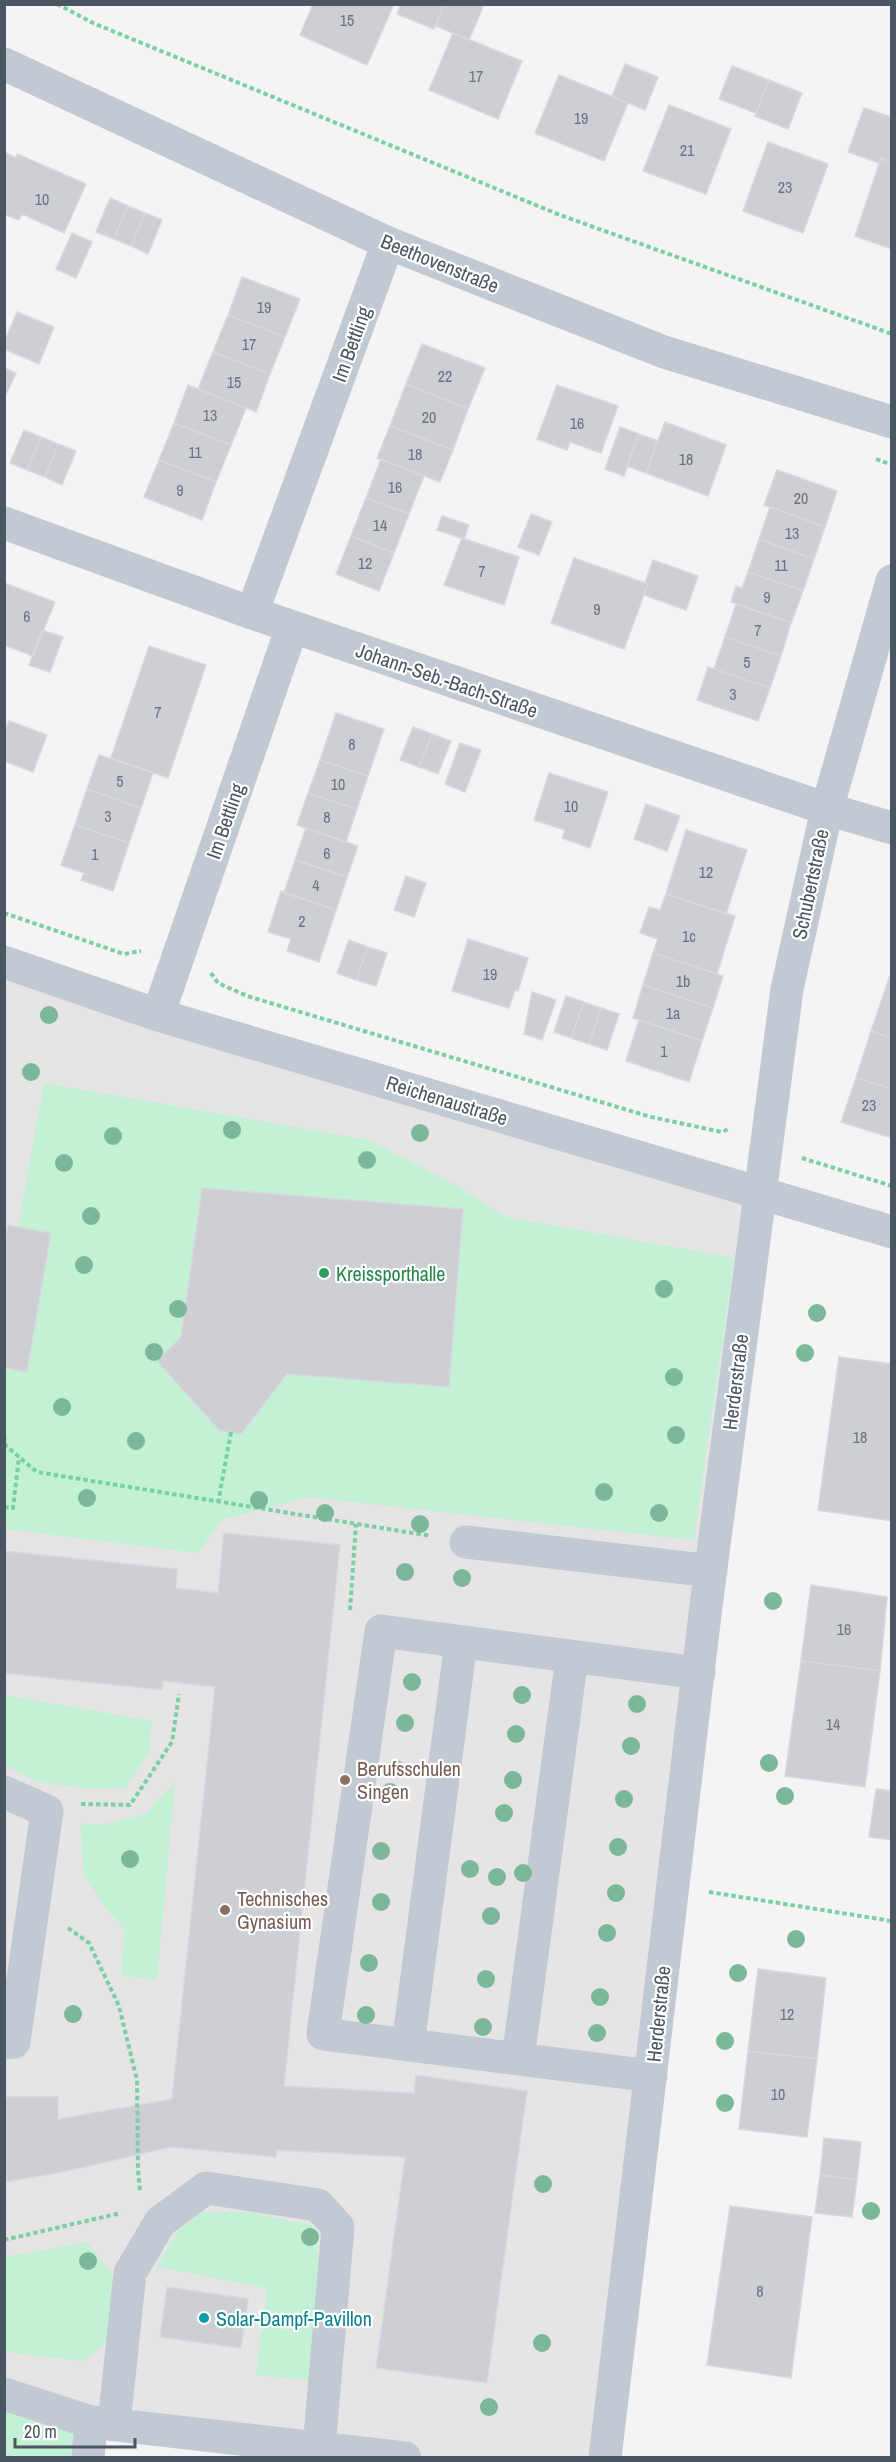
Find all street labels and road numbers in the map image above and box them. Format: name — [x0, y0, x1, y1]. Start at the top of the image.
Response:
street label: Beethovenstraße — [377, 227, 503, 299]
street label: Im Bettling — [325, 303, 377, 385]
street label: Johann-Seb.-Bach-Straße — [353, 636, 541, 724]
street label: Im Bettling — [199, 780, 251, 862]
street label: Schubertstraße — [785, 826, 835, 942]
street label: Reichenaustraße — [383, 1069, 511, 1131]
street label: Herderstraße — [716, 1332, 754, 1432]
street label: Herderstraße — [640, 1965, 676, 2063]

